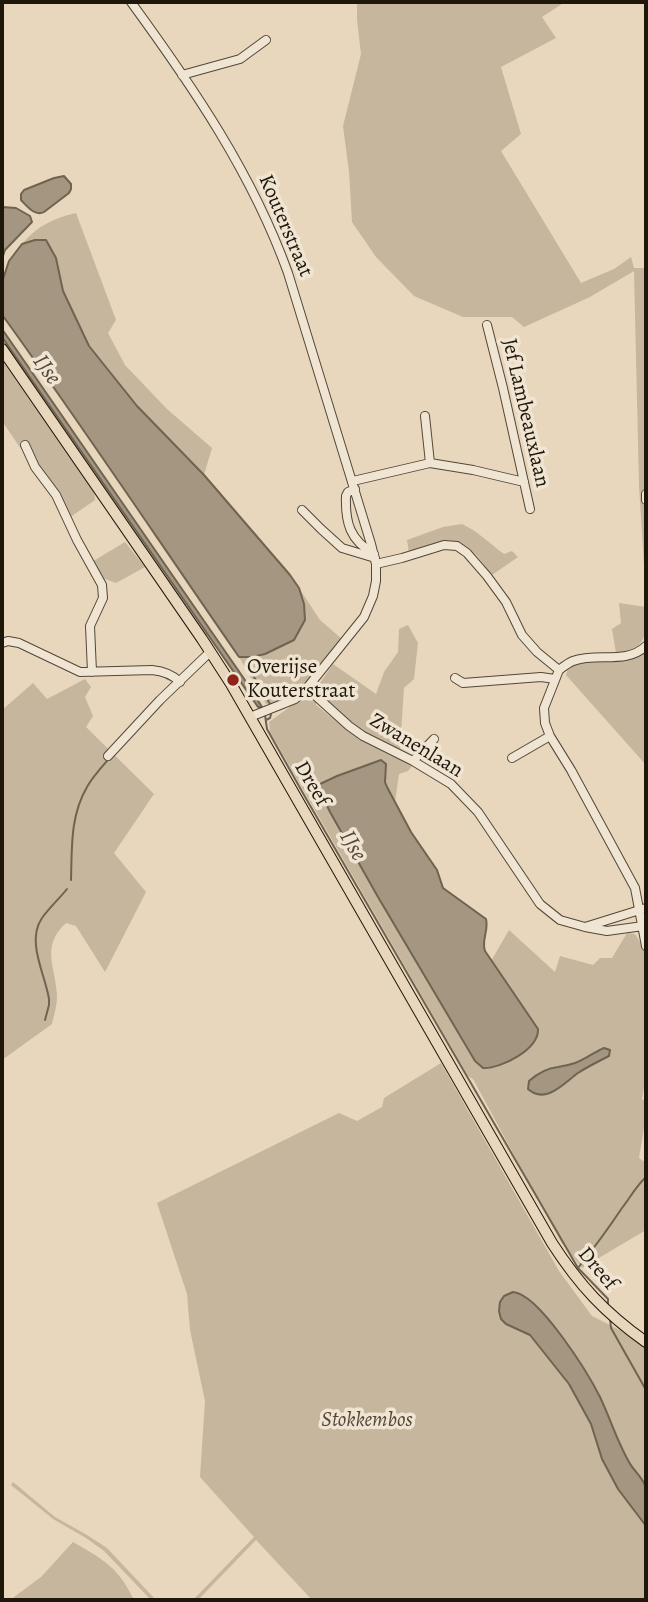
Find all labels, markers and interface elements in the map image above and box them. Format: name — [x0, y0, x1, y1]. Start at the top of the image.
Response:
street label: Kouterstraat — [252, 171, 318, 281]
street label: Jef Lambeauxlaan — [496, 336, 554, 490]
water label: IJse — [26, 349, 66, 391]
place label: Overijse Kouterstraat — [247, 655, 355, 705]
marker: Overijse Kouterstraat — [225, 672, 241, 688]
street label: Zwanenlaan — [365, 708, 467, 784]
street label: Dreef — [288, 757, 334, 811]
water label: IJse — [332, 826, 372, 866]
street label: Dreef — [572, 1242, 622, 1296]
park label: Stokkembos — [321, 1408, 413, 1434]

